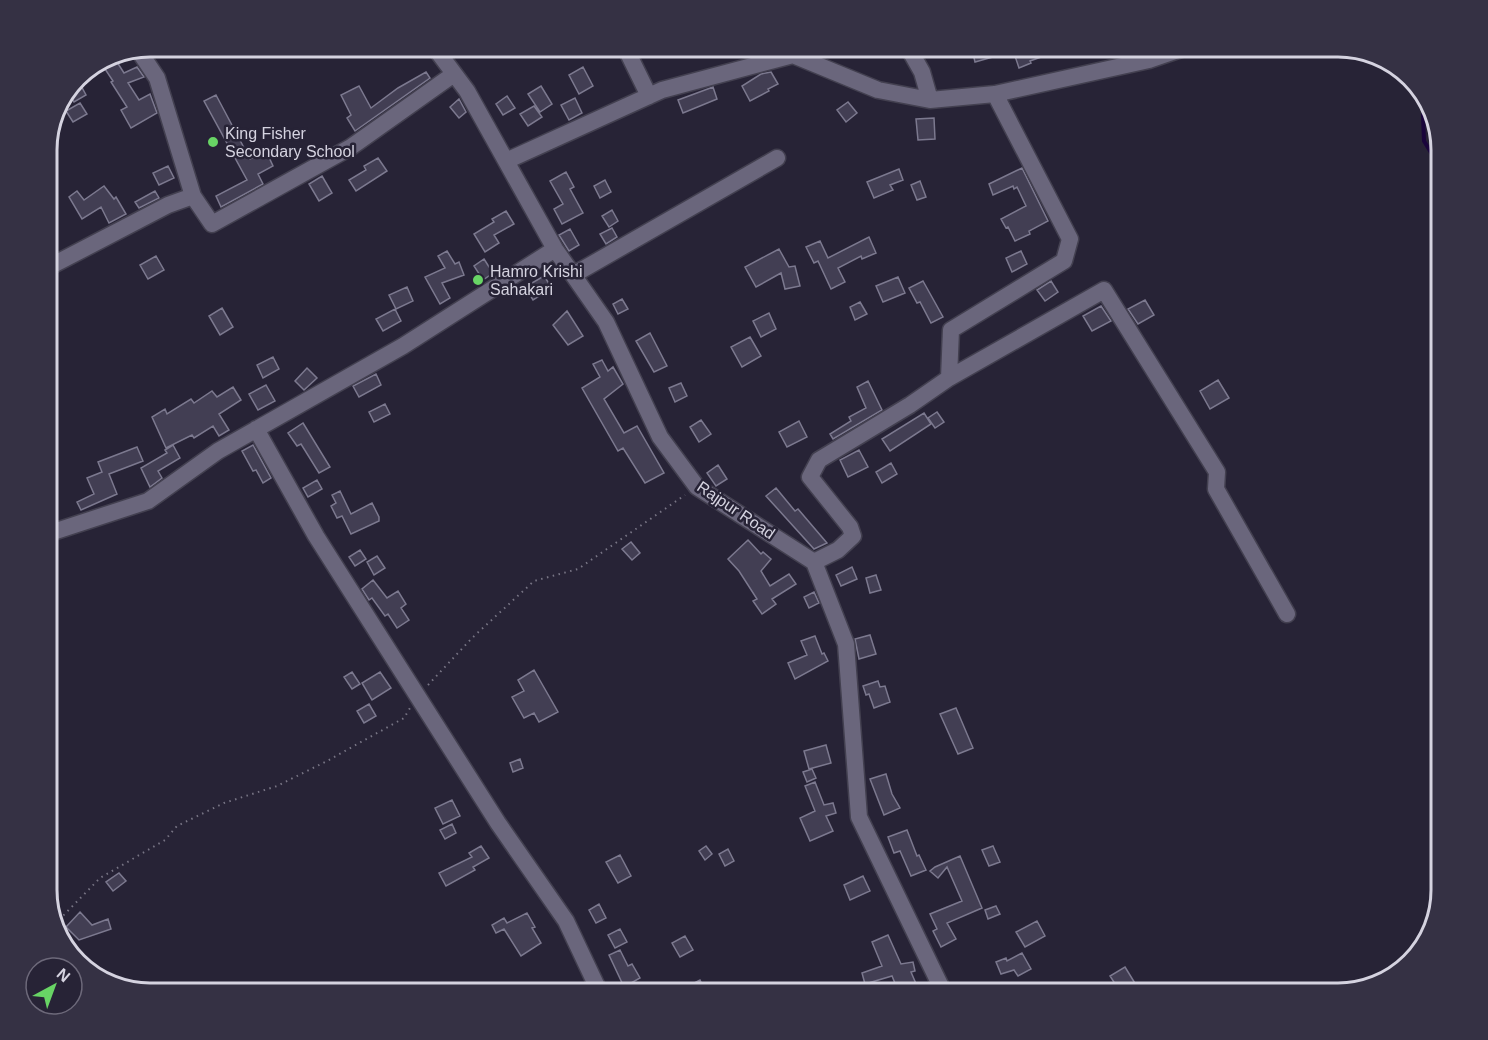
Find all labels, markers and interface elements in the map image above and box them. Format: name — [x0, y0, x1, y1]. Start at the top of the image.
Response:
place label: King Fisher Secondary School — [225, 125, 355, 160]
marker: King Fisher Secondary School — [206, 135, 220, 149]
place label: Hamro Krishi Sahakari — [490, 263, 582, 298]
marker: Hamro Krishi Sahakari — [471, 273, 485, 287]
street label: Rajpur Road — [694, 478, 778, 542]
north arrow — [24, 956, 84, 1016]
text: N — [54, 965, 73, 985]

